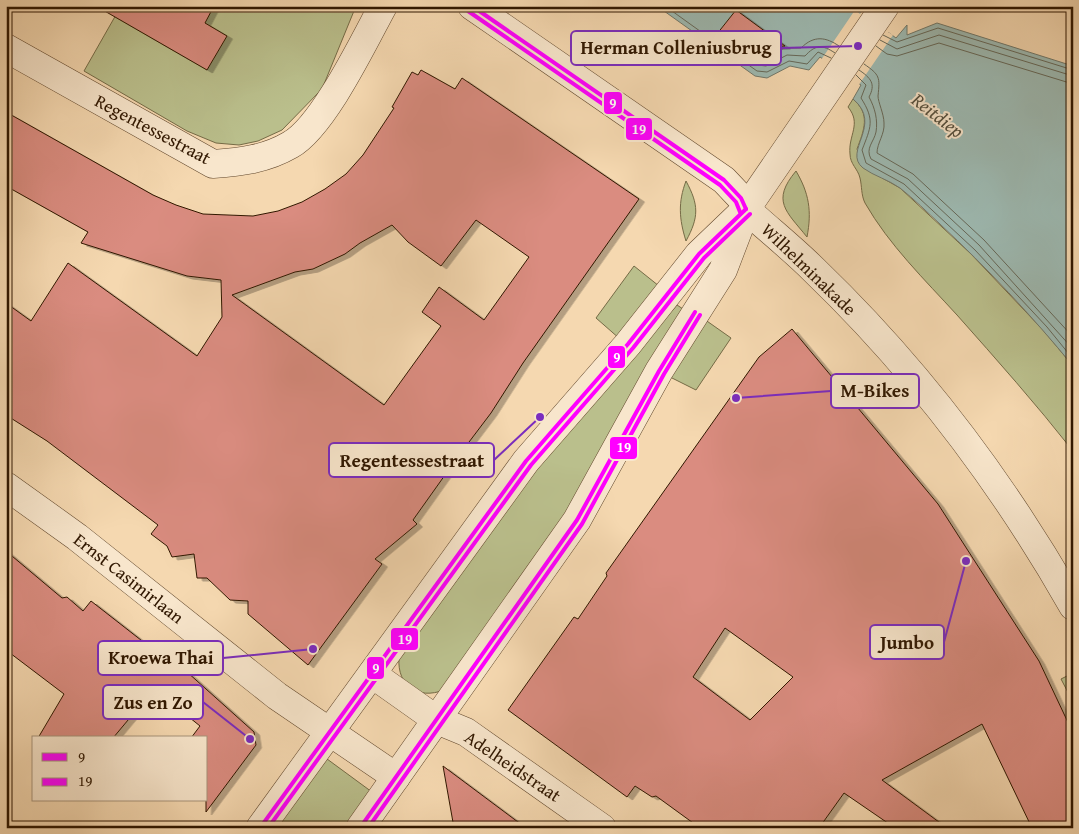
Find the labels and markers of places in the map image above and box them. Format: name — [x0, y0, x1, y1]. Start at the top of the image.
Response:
callout: Herman Colleniusbrug — [571, 31, 781, 65]
callout: M-Bikes — [831, 374, 919, 408]
callout: Regentessestraat — [329, 443, 494, 477]
callout: Jumbo — [870, 625, 944, 659]
callout: Kroewa Thai — [98, 641, 223, 675]
callout: Zus en Zo — [103, 685, 203, 719]

